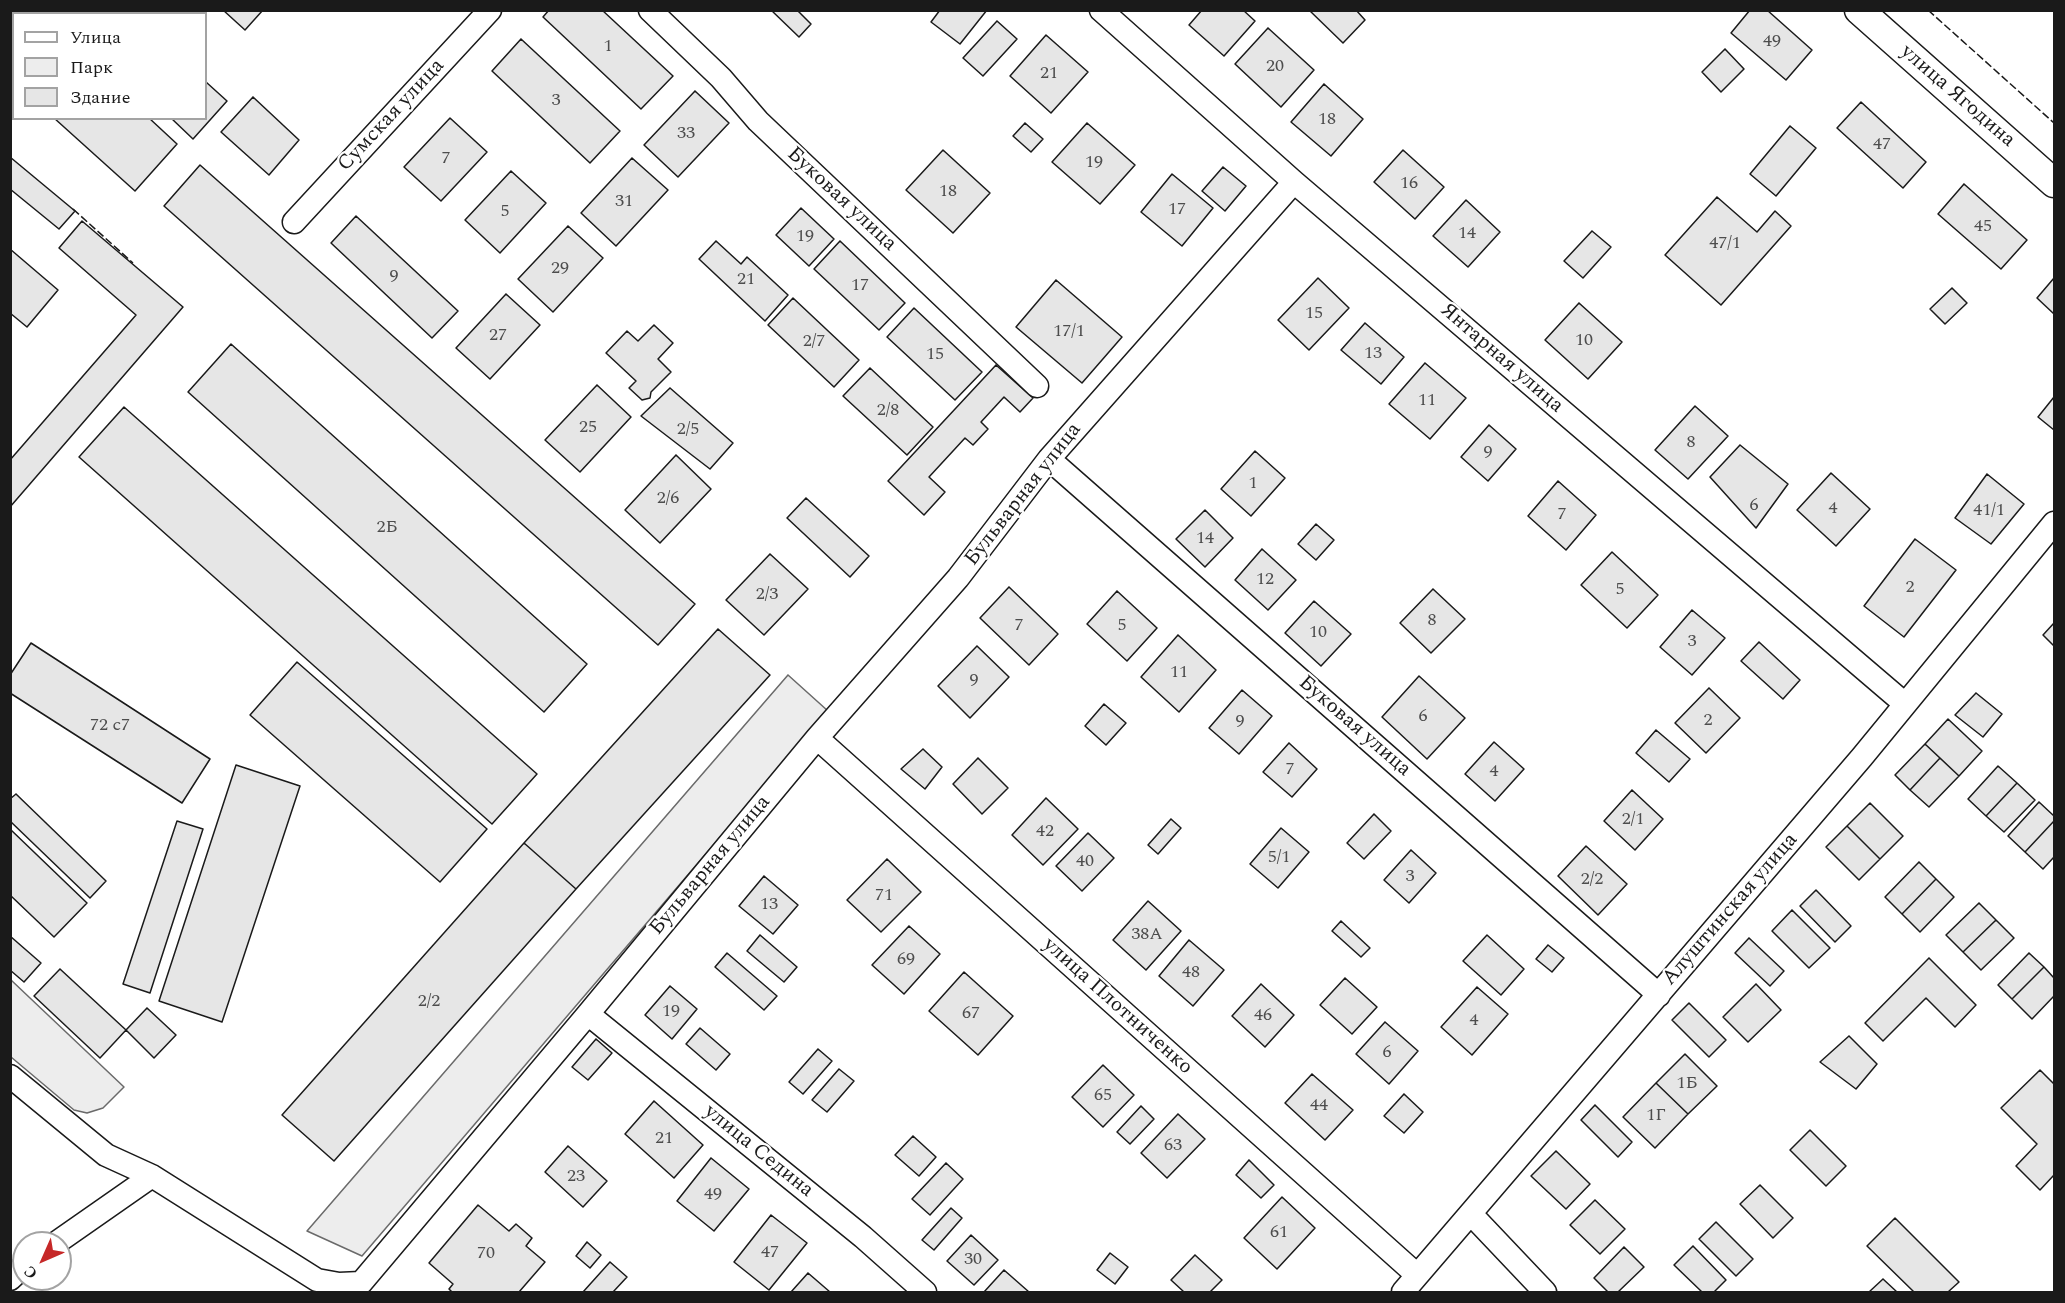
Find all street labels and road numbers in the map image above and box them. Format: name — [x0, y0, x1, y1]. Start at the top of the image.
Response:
street label: улица Ягодина — [1894, 40, 2020, 154]
street label: Сумская улица — [333, 54, 451, 178]
street label: Буковая улица — [781, 143, 901, 257]
street label: Янтарная улица — [1434, 299, 1568, 419]
street label: Бульварная улица — [960, 418, 1088, 572]
street label: Буковая улица — [1292, 671, 1416, 783]
street label: Бульварная улица — [645, 791, 777, 941]
street label: Алуштинская улица — [1658, 829, 1804, 991]
street label: улица Плотниченко — [1037, 933, 1197, 1081]
street label: улица Седина — [698, 1100, 818, 1204]

